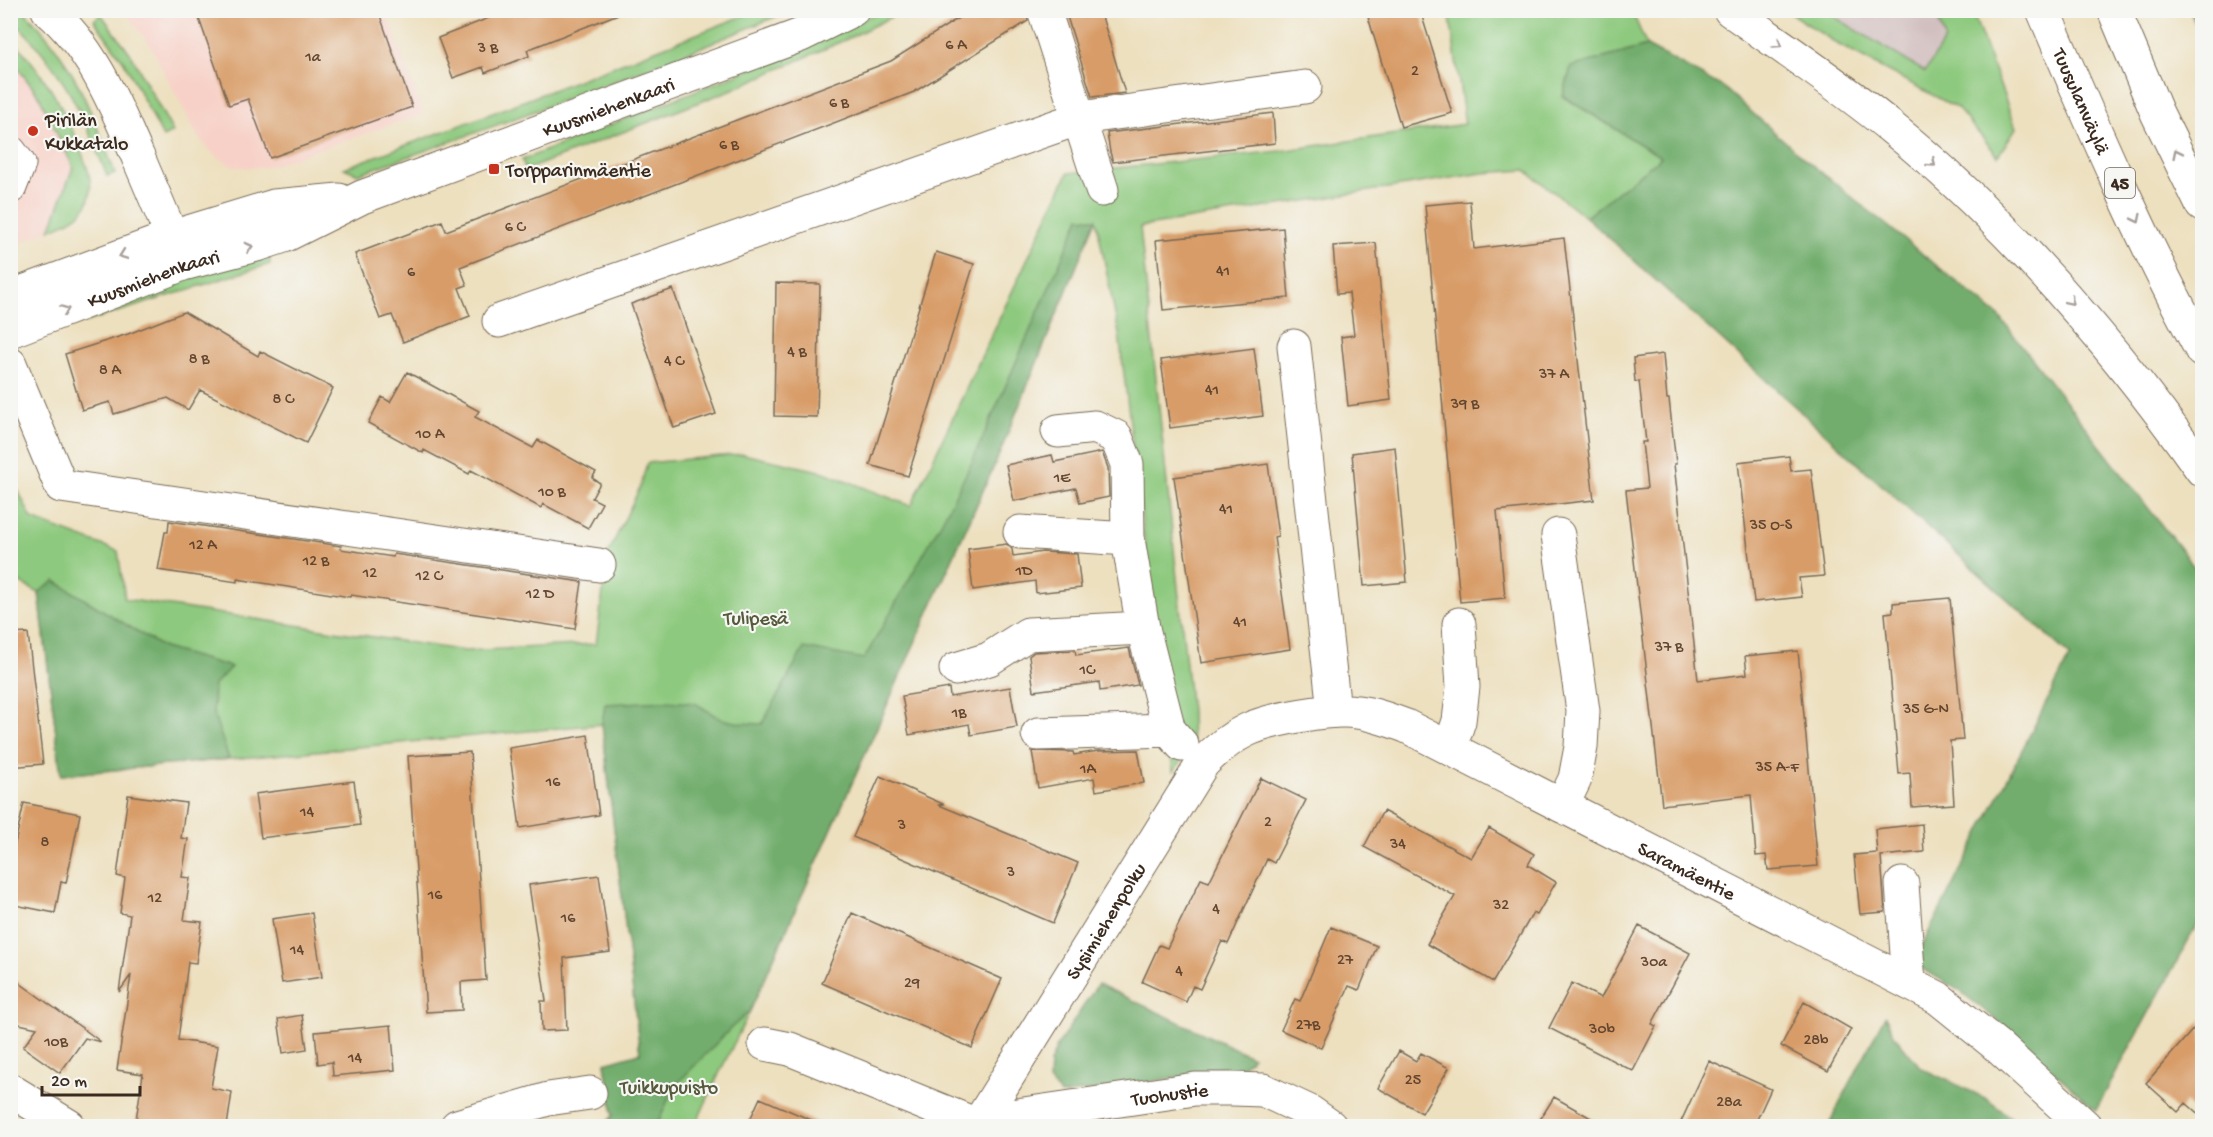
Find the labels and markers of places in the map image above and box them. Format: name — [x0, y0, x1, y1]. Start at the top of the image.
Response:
place label: Pirilän Kukkatalo — [44, 111, 128, 157]
marker: Pirilän Kukkatalo — [26, 124, 40, 138]
place label: Torpparinmäentie — [505, 161, 651, 184]
marker: Torpparinmäentie — [487, 162, 501, 176]

